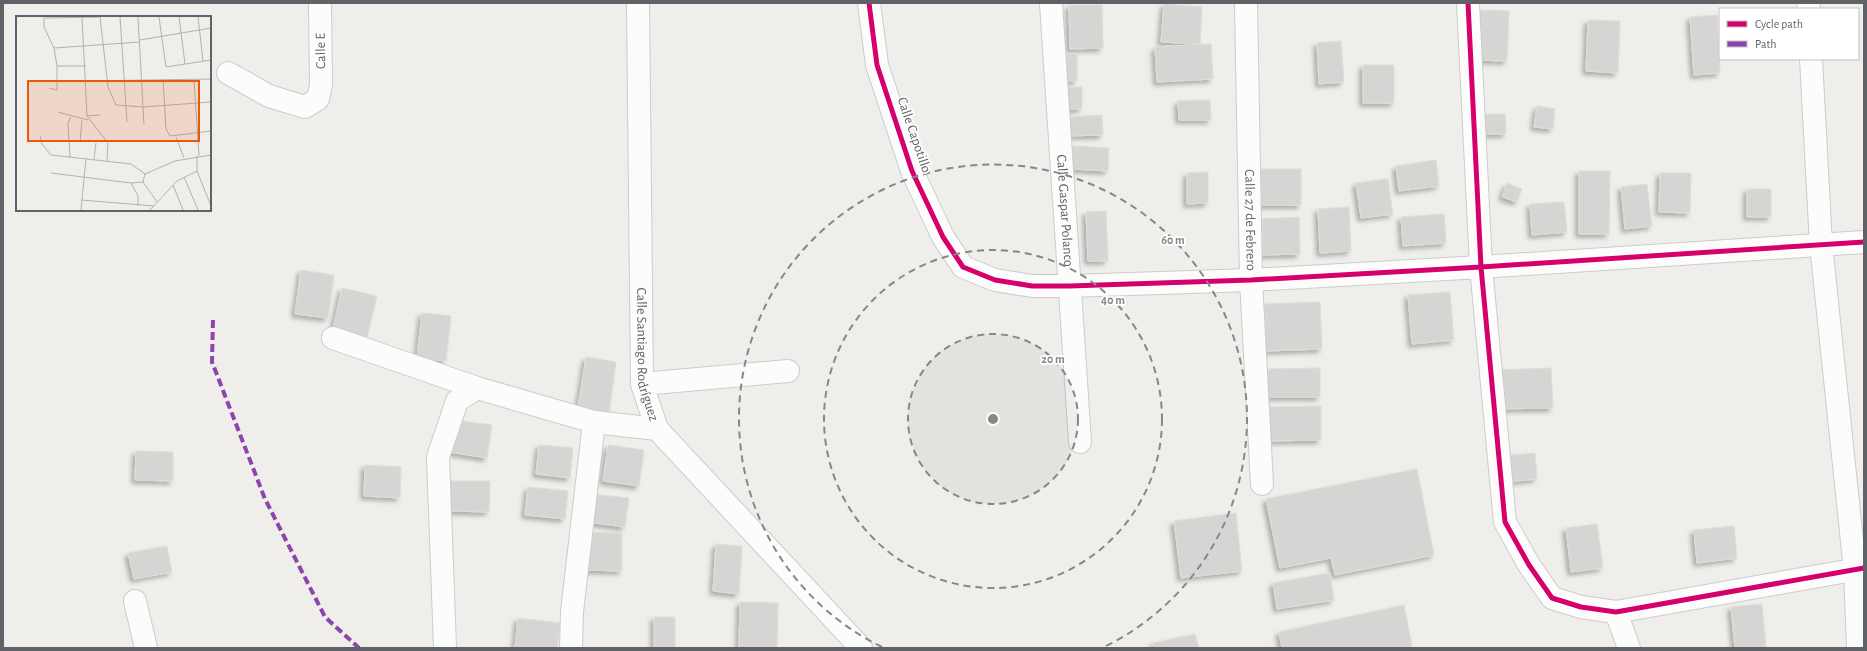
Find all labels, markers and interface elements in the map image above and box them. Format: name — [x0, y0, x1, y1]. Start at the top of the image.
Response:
legend — [1719, 8, 1859, 60]
inset map — [16, 16, 211, 211]
text: Cycle path — [1755, 18, 1803, 31]
street label: Calle E — [314, 33, 328, 69]
text: Path — [1755, 38, 1777, 50]
street label: Calle Capotillo — [895, 95, 933, 175]
street label: Calle Gaspar Polanco — [1054, 154, 1075, 267]
street label: Calle 27 de Febrero — [1242, 169, 1258, 271]
text: 60 m — [1161, 234, 1185, 246]
street label: Calle Santiago Rodríguez — [634, 287, 661, 423]
text: 40 m — [1101, 294, 1125, 306]
text: 20 m — [1041, 353, 1065, 365]
centre of rings — [986, 412, 1000, 426]

